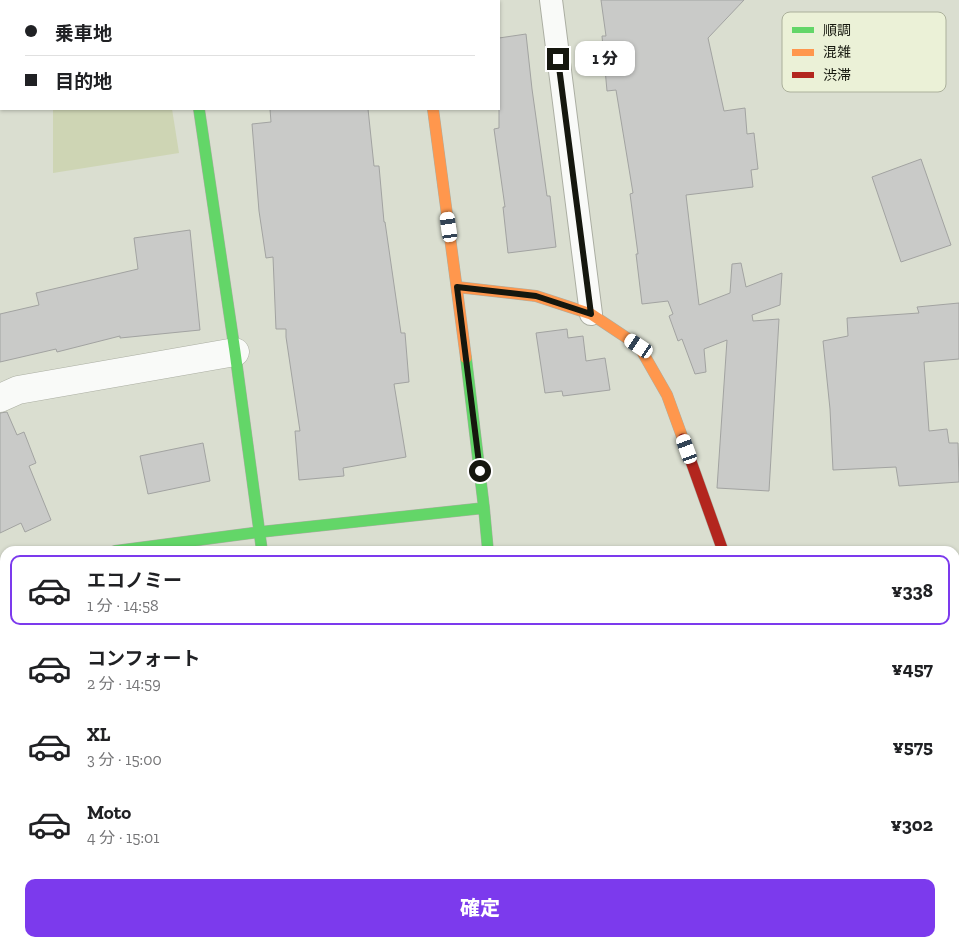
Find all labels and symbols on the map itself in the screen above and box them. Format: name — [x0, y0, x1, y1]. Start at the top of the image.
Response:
legend — [782, 12, 946, 92]
text: 順調 — [823, 22, 851, 39]
callout: 1 分 — [576, 42, 636, 76]
text: 混雑 — [823, 44, 851, 61]
route end — [547, 48, 569, 70]
text: 渋滞 — [823, 67, 851, 84]
car — [439, 211, 458, 243]
car — [622, 331, 655, 361]
car — [674, 432, 699, 466]
route start — [469, 460, 491, 482]

